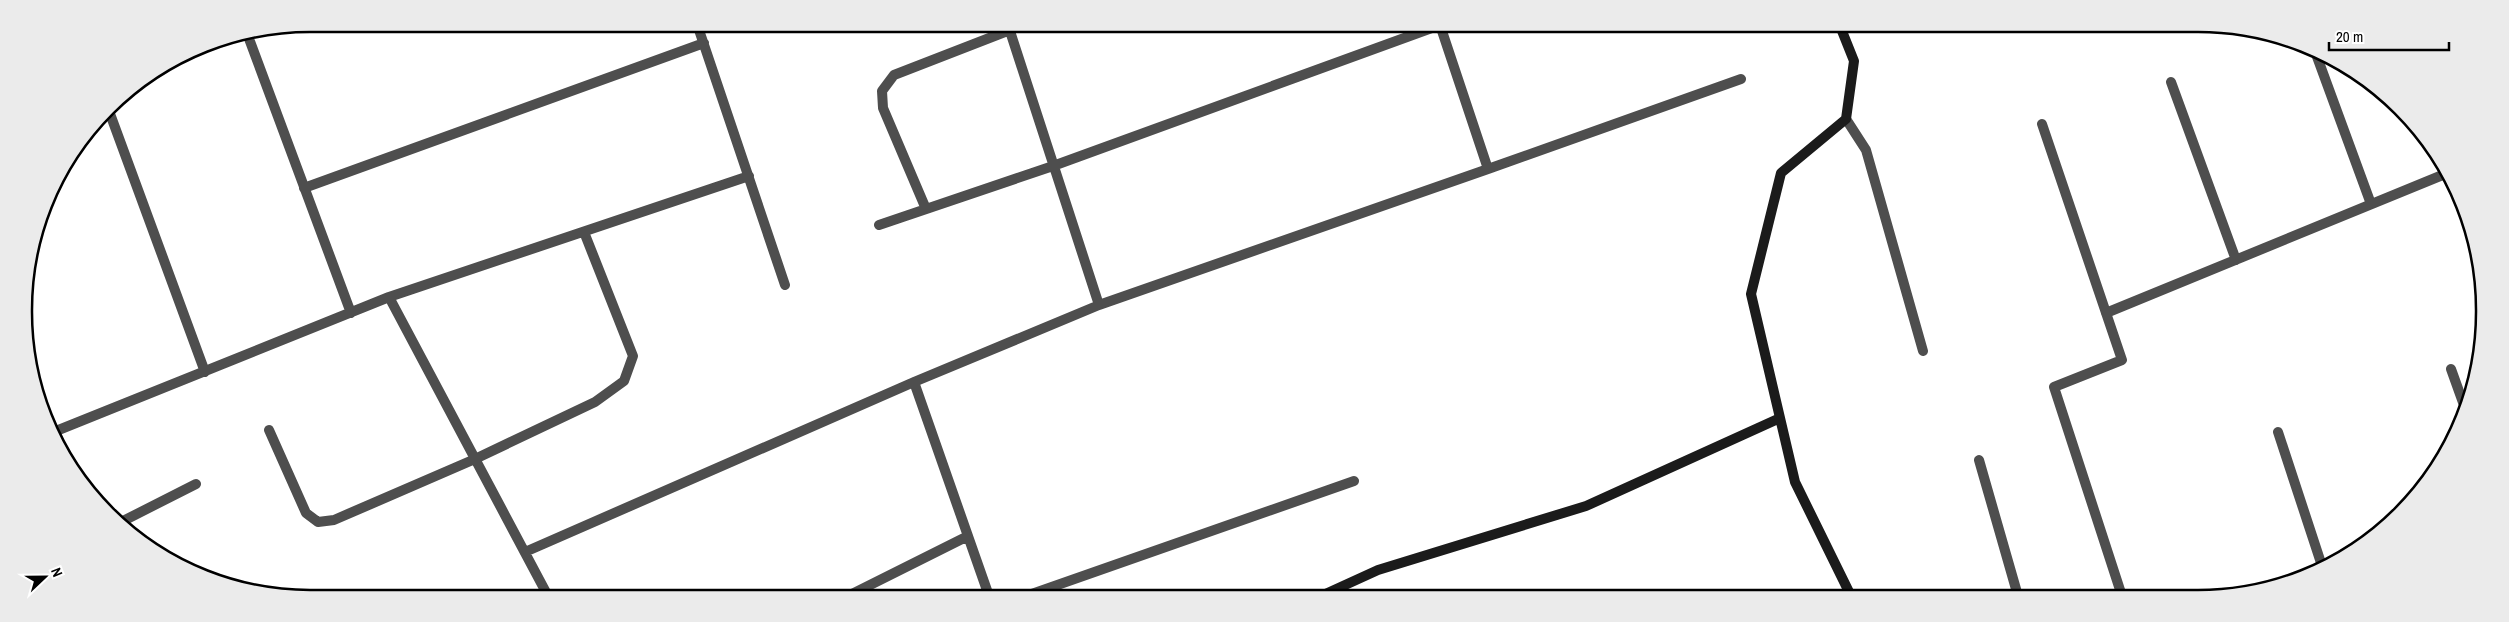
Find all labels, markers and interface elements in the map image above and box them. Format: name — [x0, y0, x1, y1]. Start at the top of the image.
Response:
scale bar — [2329, 20, 2449, 52]
text: 20 m — [2336, 26, 2363, 47]
north arrow — [20, 552, 70, 602]
text: N — [47, 565, 67, 579]

